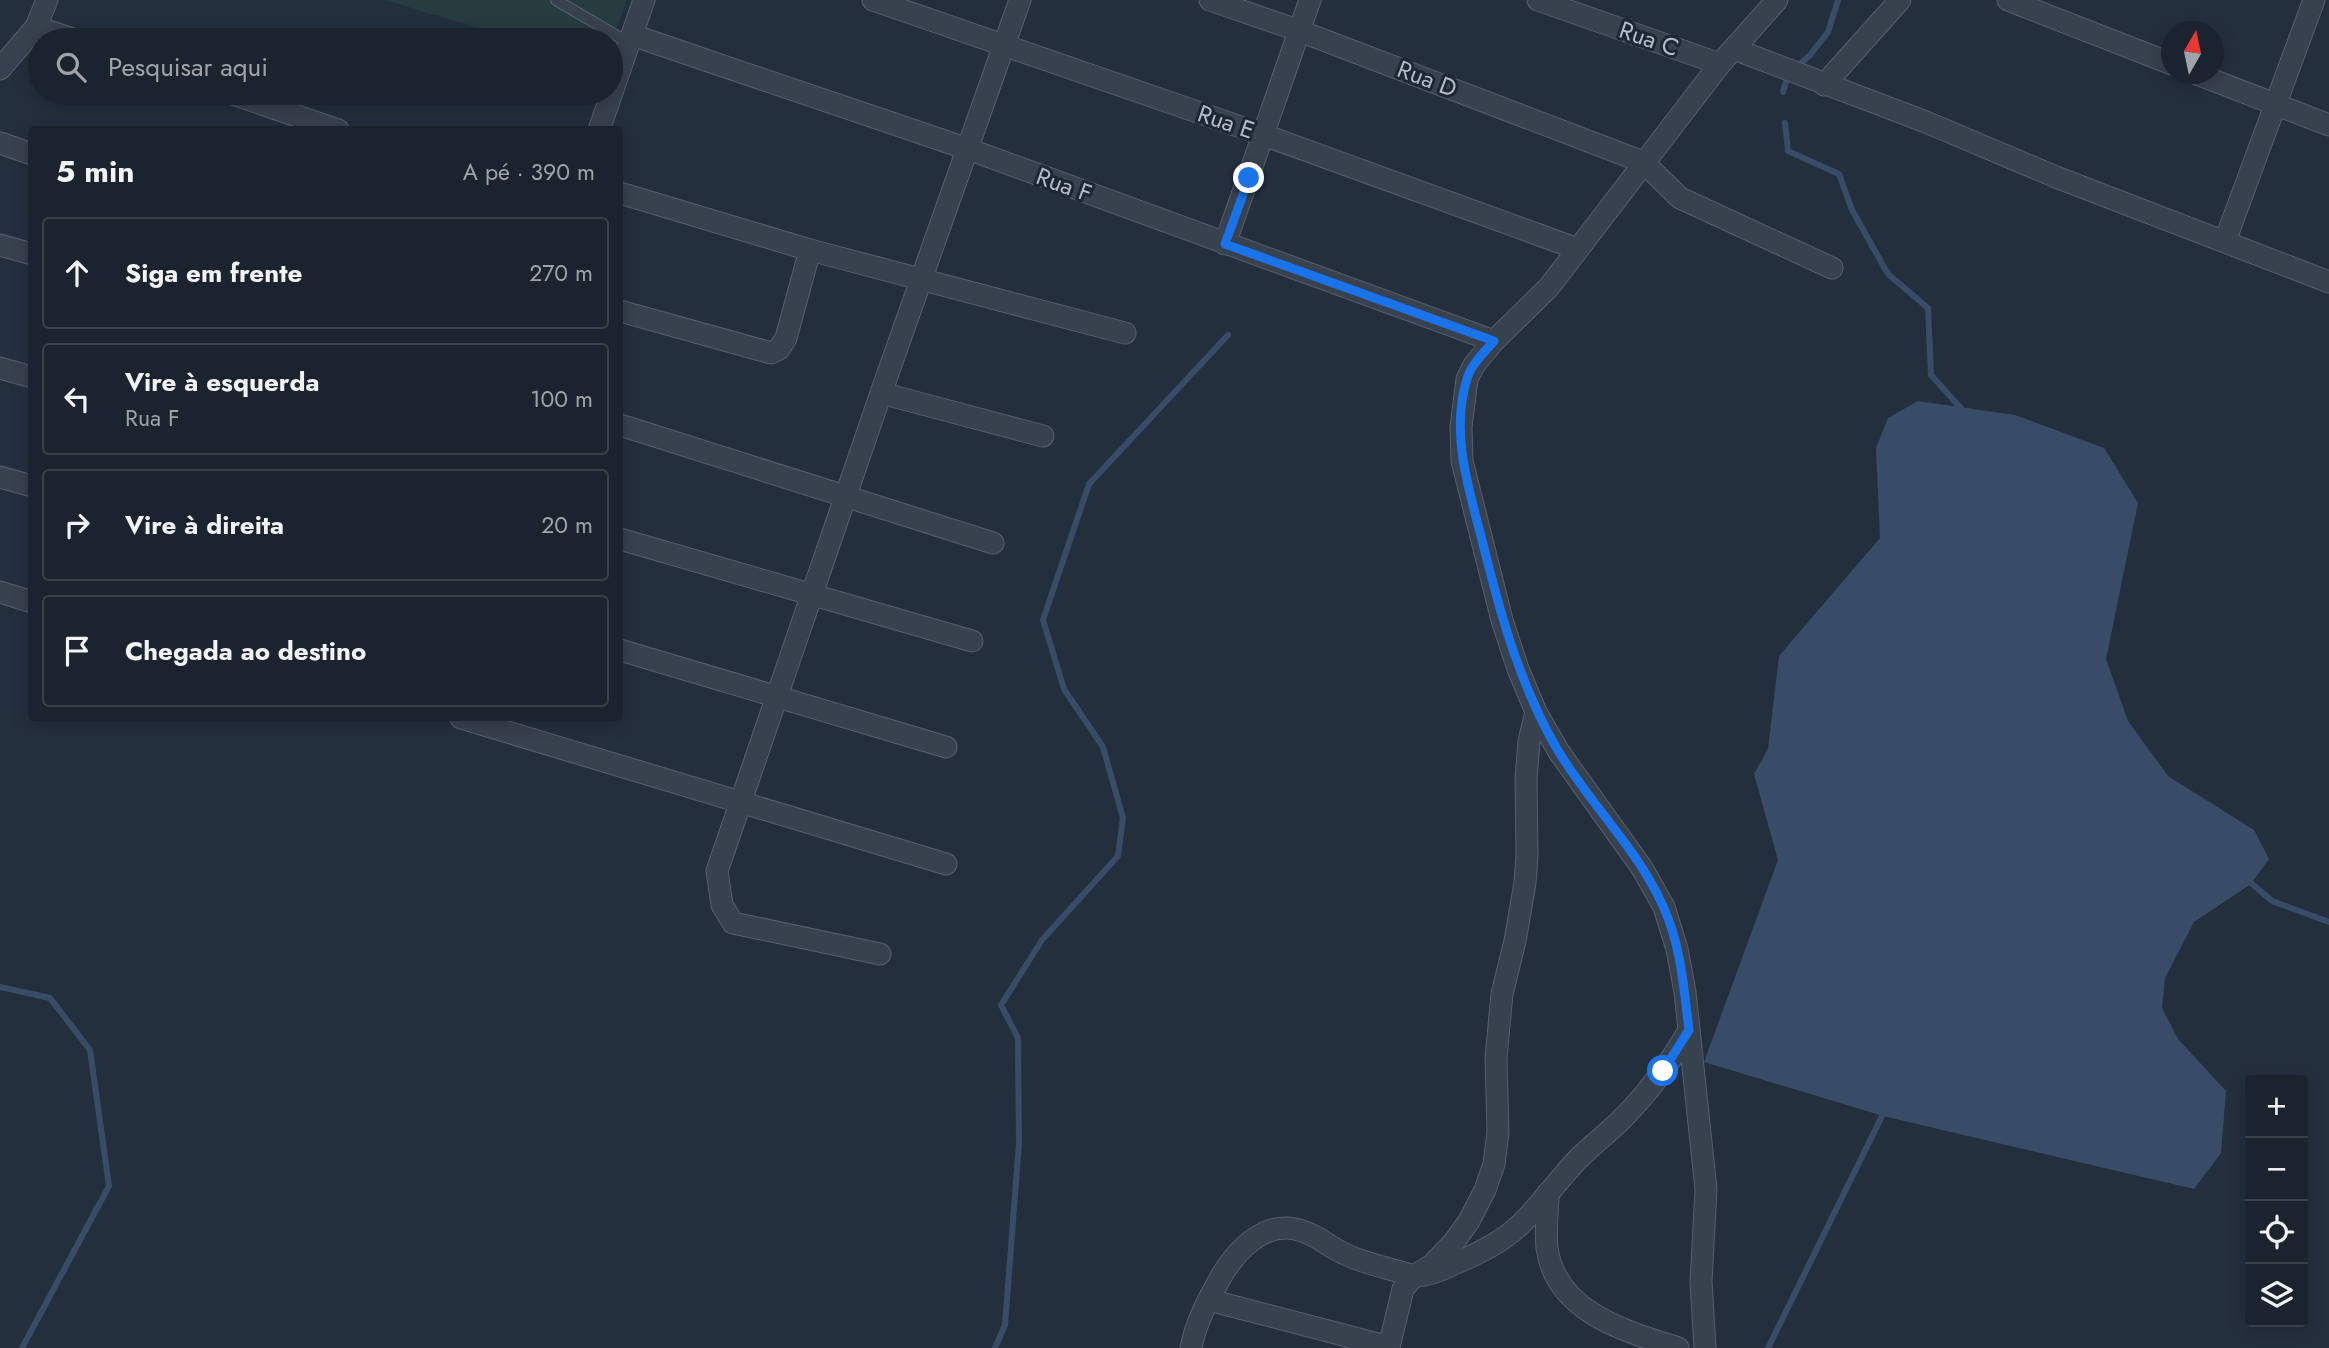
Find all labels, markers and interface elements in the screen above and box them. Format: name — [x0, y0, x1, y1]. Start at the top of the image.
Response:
street label: Rua C — [1615, 12, 1684, 65]
north arrow — [2161, 21, 2224, 84]
search box — [28, 28, 623, 105]
icon: search — [52, 48, 90, 86]
text: Pesquisar aqui — [108, 48, 268, 86]
street label: Rua D — [1392, 51, 1462, 106]
street label: Rua E — [1193, 96, 1259, 148]
text: 5 min — [56, 150, 134, 193]
text: A pé · 390 m — [463, 155, 595, 189]
street label: Rua F — [1031, 158, 1097, 211]
route end — [1233, 162, 1264, 193]
icon: ahead — [58, 254, 96, 292]
text: Siga em frente — [125, 254, 302, 292]
text: 270 m — [529, 256, 593, 290]
text: Vire à esquerda — [125, 363, 320, 401]
icon: left — [58, 380, 96, 418]
text: 100 m — [530, 382, 593, 416]
text: Rua F — [125, 401, 179, 435]
icon: right — [58, 506, 96, 544]
text: Vire à direita — [125, 506, 284, 544]
text: 20 m — [541, 508, 593, 542]
icon: arrive — [58, 632, 96, 670]
text: Chegada ao destino — [125, 632, 366, 670]
route start — [1647, 1055, 1678, 1086]
map controls — [2245, 1075, 2308, 1327]
button: + — [2245, 1075, 2308, 1138]
button: − — [2245, 1138, 2308, 1201]
button: locate — [2245, 1201, 2308, 1264]
button: layers — [2245, 1264, 2308, 1327]

